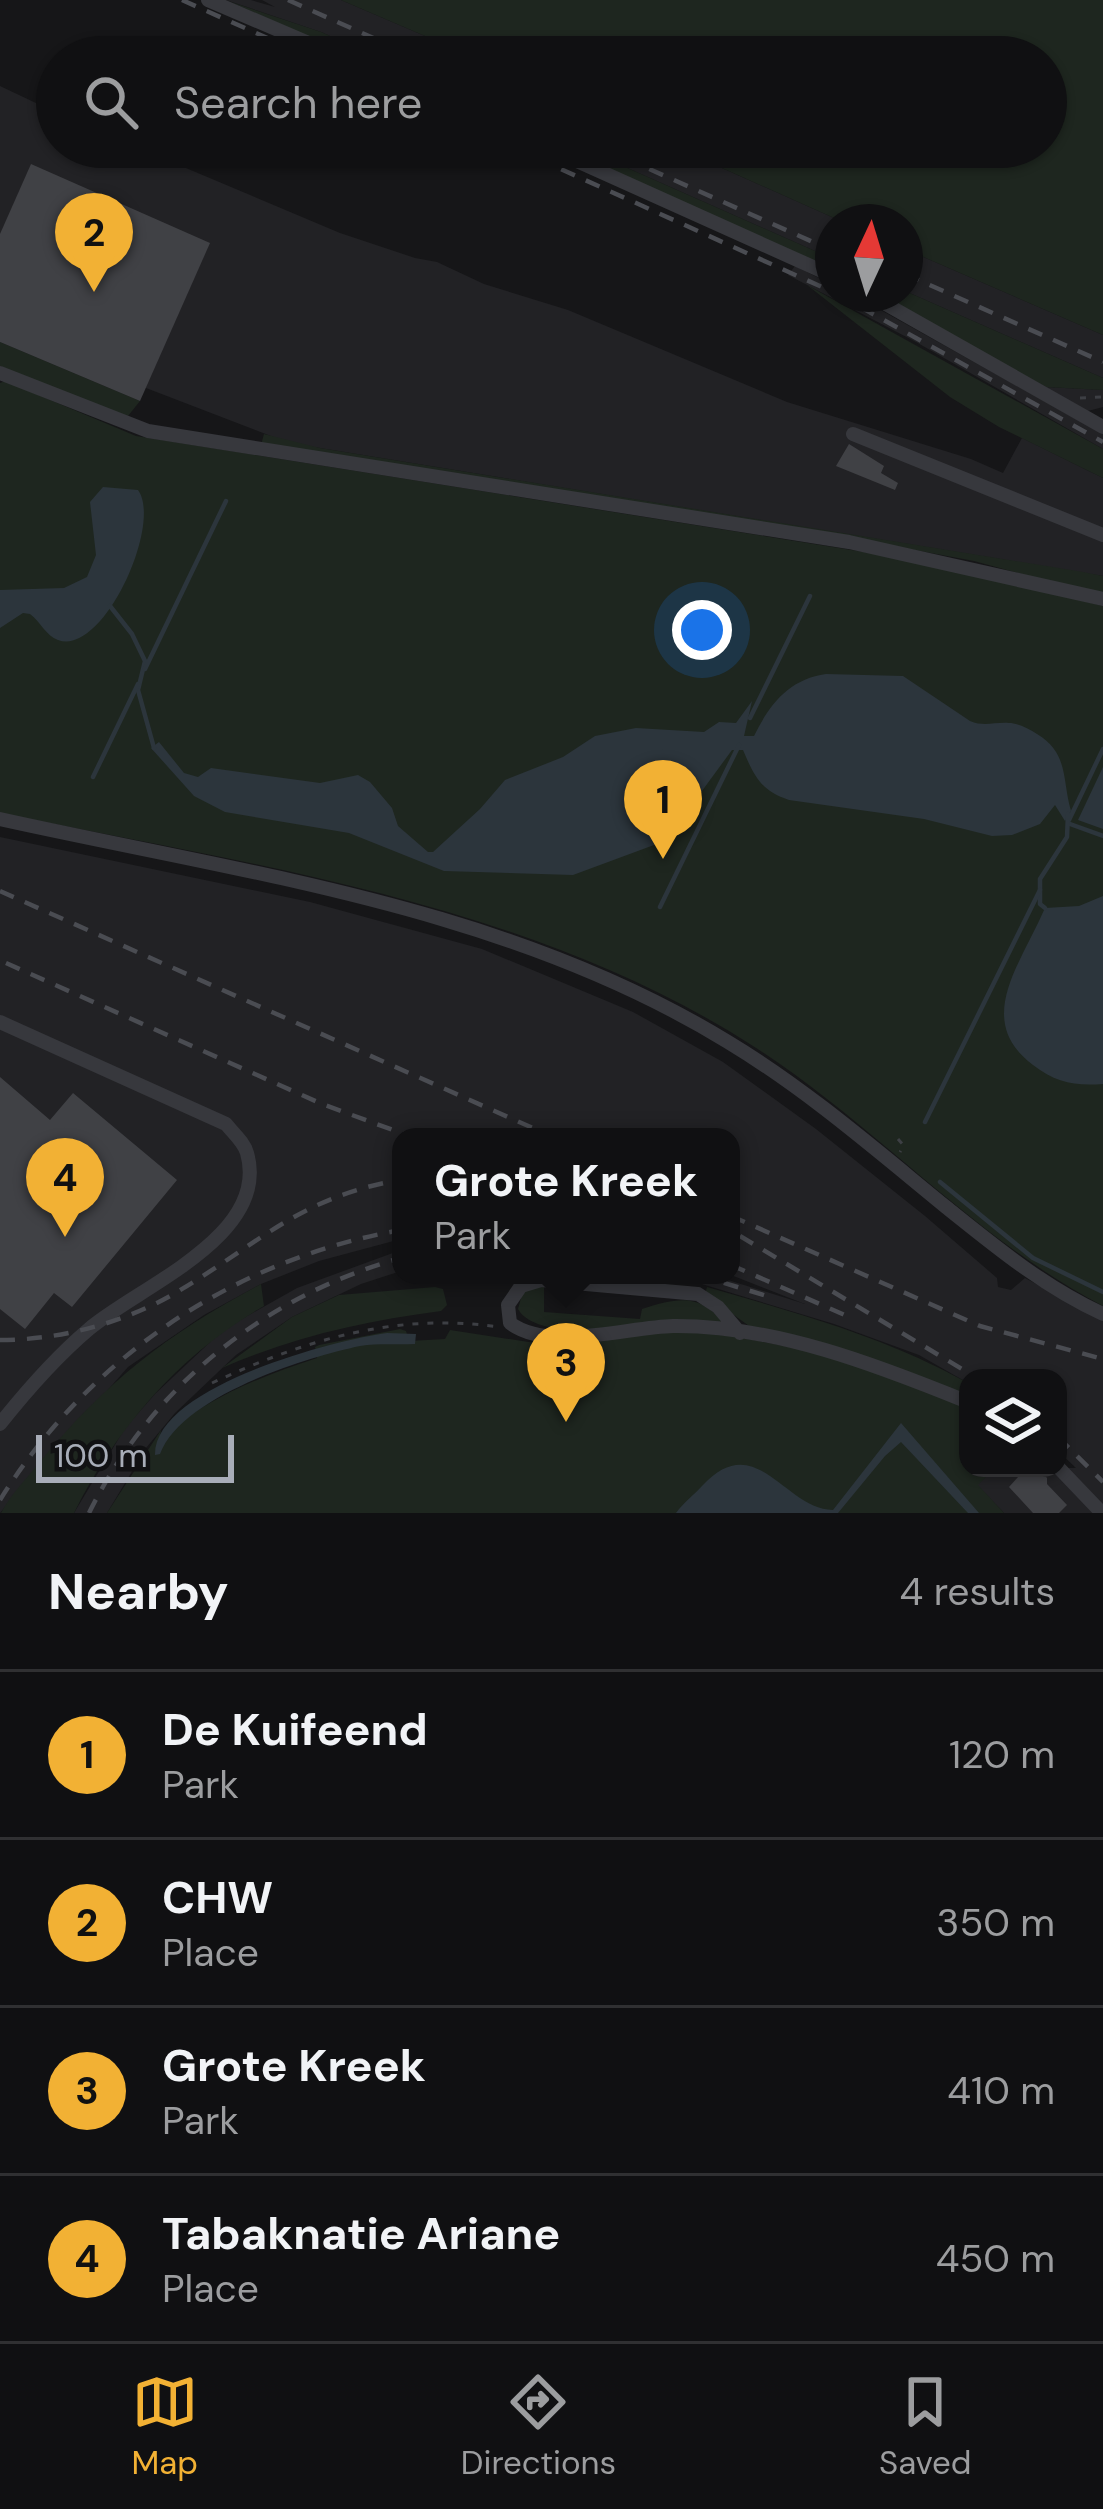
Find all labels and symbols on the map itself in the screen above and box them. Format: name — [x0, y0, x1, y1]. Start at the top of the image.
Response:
pin: 2 — [55, 193, 133, 292]
north arrow — [815, 204, 923, 312]
your location — [672, 600, 732, 660]
pin: 1 — [624, 760, 702, 859]
pin: 4 — [26, 1138, 104, 1237]
pin: 3 — [527, 1323, 605, 1422]
scale bar — [36, 1429, 234, 1482]

